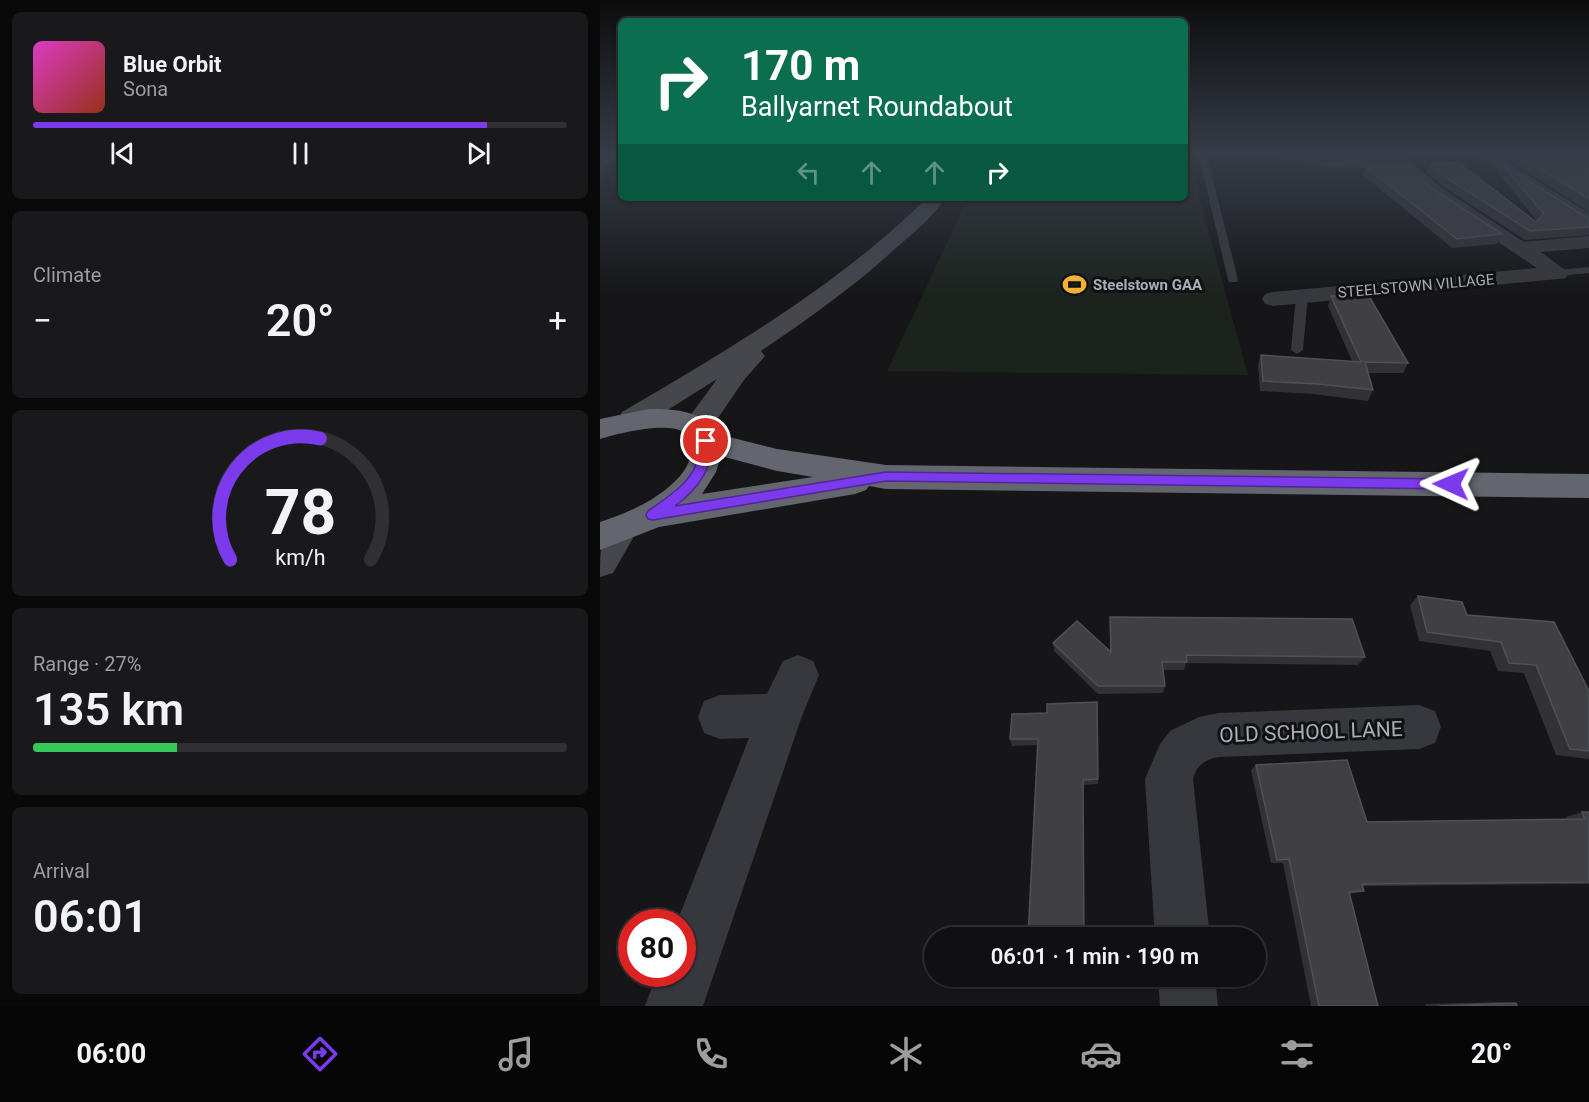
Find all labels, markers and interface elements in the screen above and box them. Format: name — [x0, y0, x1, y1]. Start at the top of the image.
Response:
text: 170 m — [741, 41, 860, 90]
icon: right — [642, 42, 720, 120]
text: Blue Orbit — [123, 52, 221, 77]
text: Sona — [123, 77, 168, 101]
text: Ballyarnet Roundabout — [741, 91, 1013, 123]
icon: previous — [106, 137, 139, 170]
icon: pause — [284, 137, 317, 170]
icon: next — [462, 137, 495, 170]
icon: left — [792, 156, 825, 189]
icon: ahead — [855, 156, 888, 189]
icon: ahead — [918, 156, 951, 189]
icon: right — [981, 156, 1014, 189]
text: Climate — [33, 263, 101, 287]
street label: STEELSTOWN VILLAGE — [1337, 270, 1495, 302]
sports icon: Steelstown GAA — [1062, 272, 1088, 298]
place label: Steelstown GAA — [1093, 276, 1203, 294]
text: 20° — [266, 294, 334, 347]
text: − — [33, 301, 52, 340]
text: + — [548, 301, 567, 340]
pin — [680, 415, 731, 466]
icon: arrive — [689, 424, 722, 457]
position arrow — [1419, 452, 1483, 516]
text: 78 — [264, 476, 336, 549]
text: km/h — [275, 545, 325, 570]
text: Range · 27% — [33, 652, 141, 676]
text: 135 km — [33, 683, 184, 736]
street label: OLD SCHOOL LANE — [1219, 717, 1403, 747]
text: Arrival — [33, 859, 90, 883]
text: 06:01 — [33, 890, 148, 943]
speed limit sign: 80 — [618, 909, 696, 987]
text: 06:01 · 1 min · 190 m — [991, 944, 1199, 969]
icon: directions — [299, 1033, 341, 1075]
icon: music — [495, 1033, 537, 1075]
icon: phone — [690, 1033, 732, 1075]
icon: climate — [885, 1033, 927, 1075]
icon: car — [1080, 1033, 1122, 1075]
icon: filters — [1276, 1033, 1318, 1075]
text: 06:00 — [77, 1038, 146, 1070]
text: 20° — [1471, 1038, 1512, 1070]

